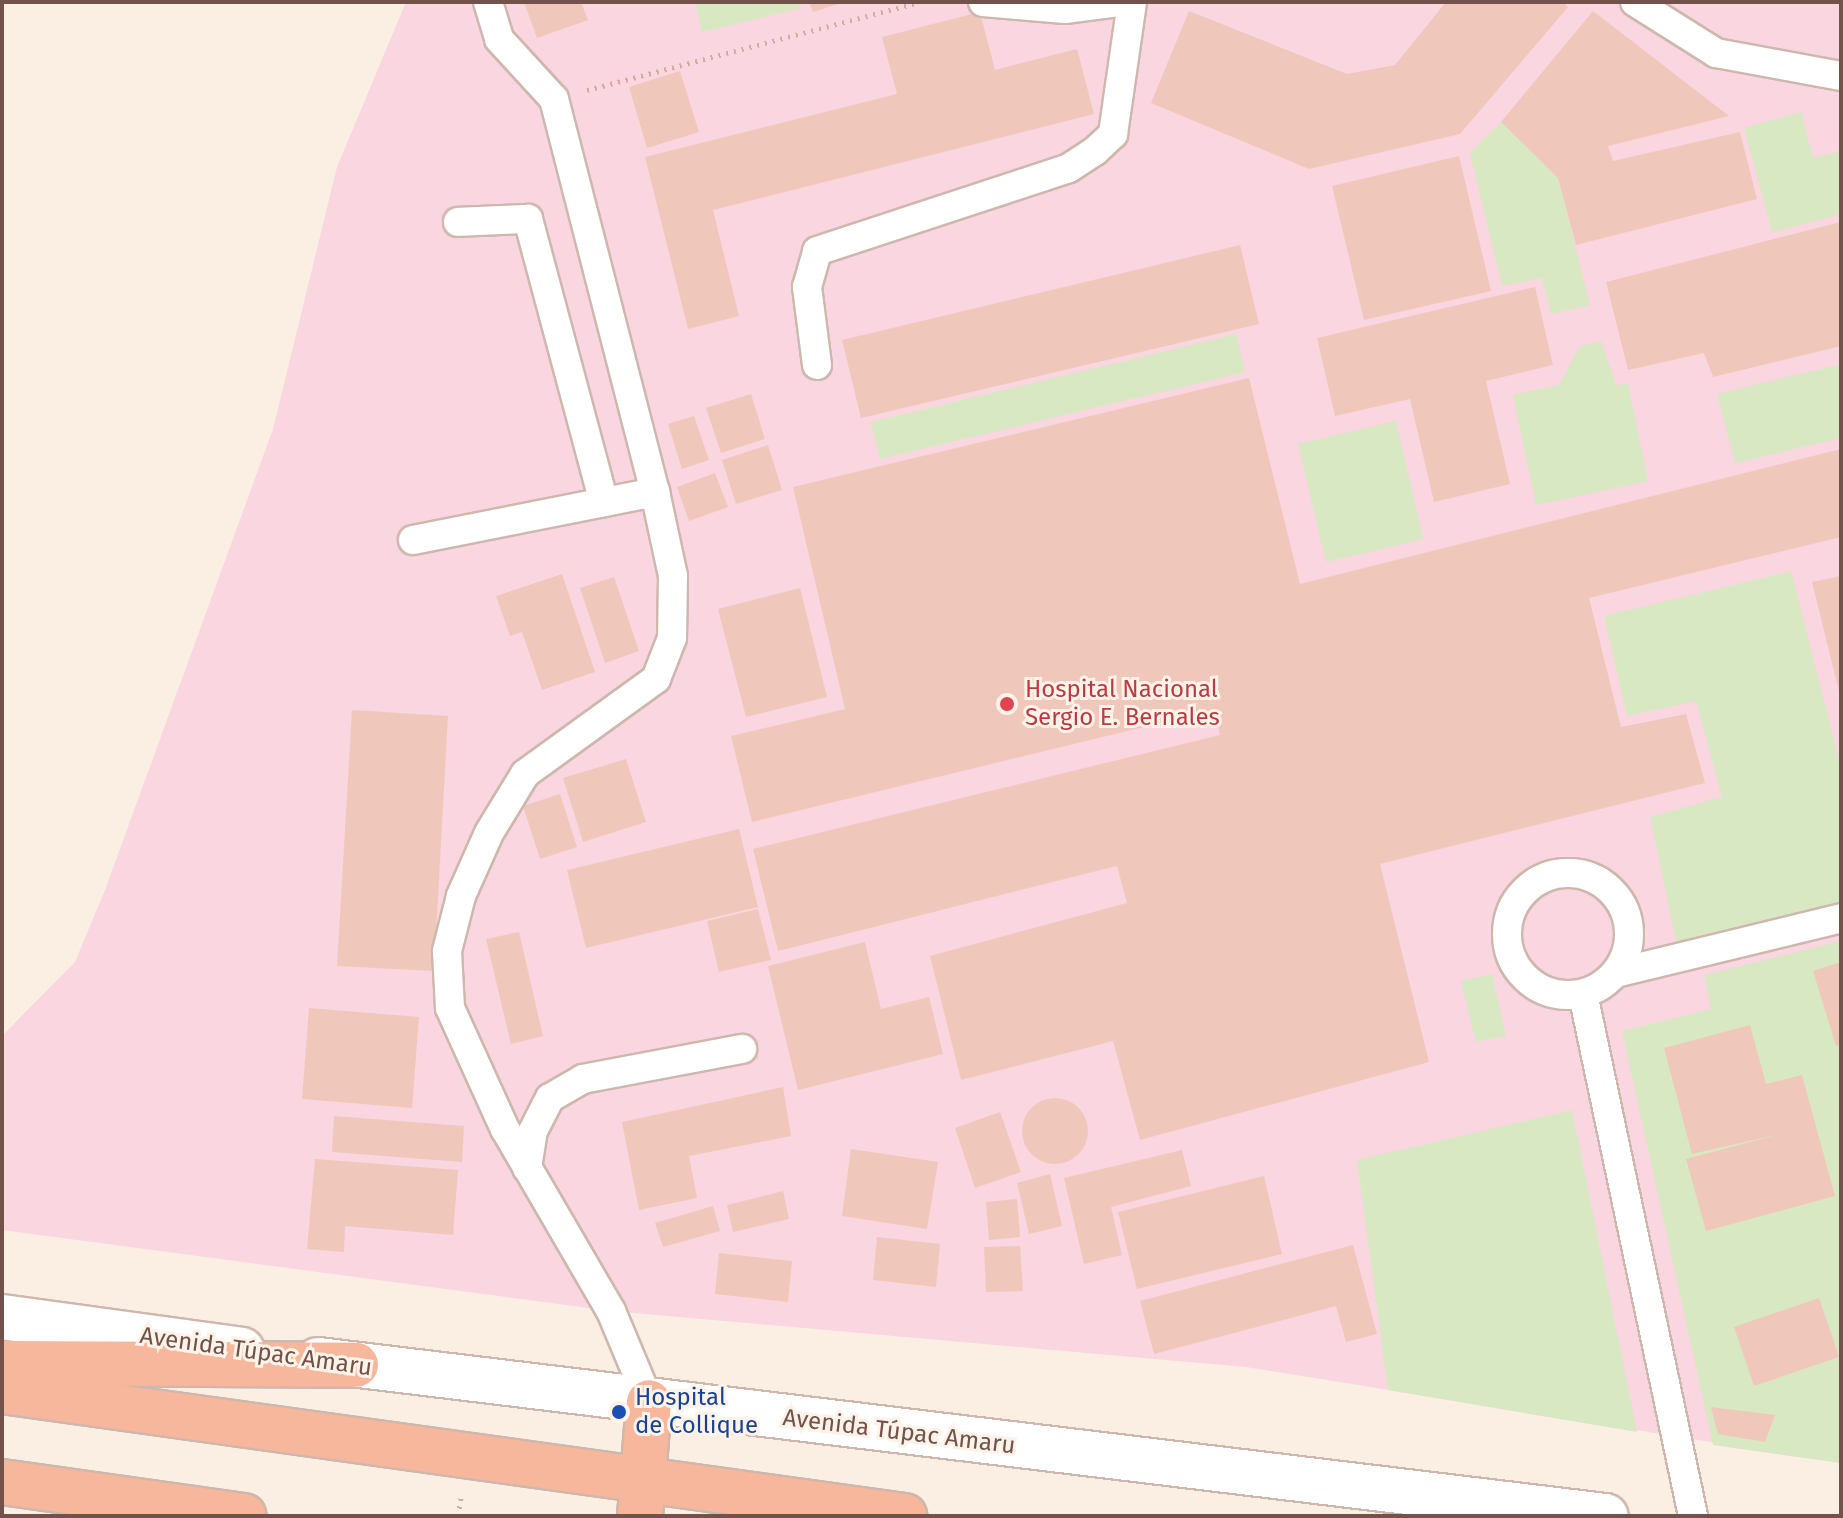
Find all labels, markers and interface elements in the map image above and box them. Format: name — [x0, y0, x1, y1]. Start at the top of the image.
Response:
place label: Hospital Nacional Sergio E. Bernales — [1025, 676, 1220, 732]
marker: Hospital Nacional Sergio E. Bernales — [996, 693, 1018, 715]
street label: Avenida Túpac Amaru — [138, 1321, 374, 1383]
place label: Hospital de Collique — [635, 1384, 758, 1440]
marker: Hospital de Collique — [610, 1403, 628, 1421]
street label: Avenida Túpac Amaru — [781, 1403, 1017, 1461]

